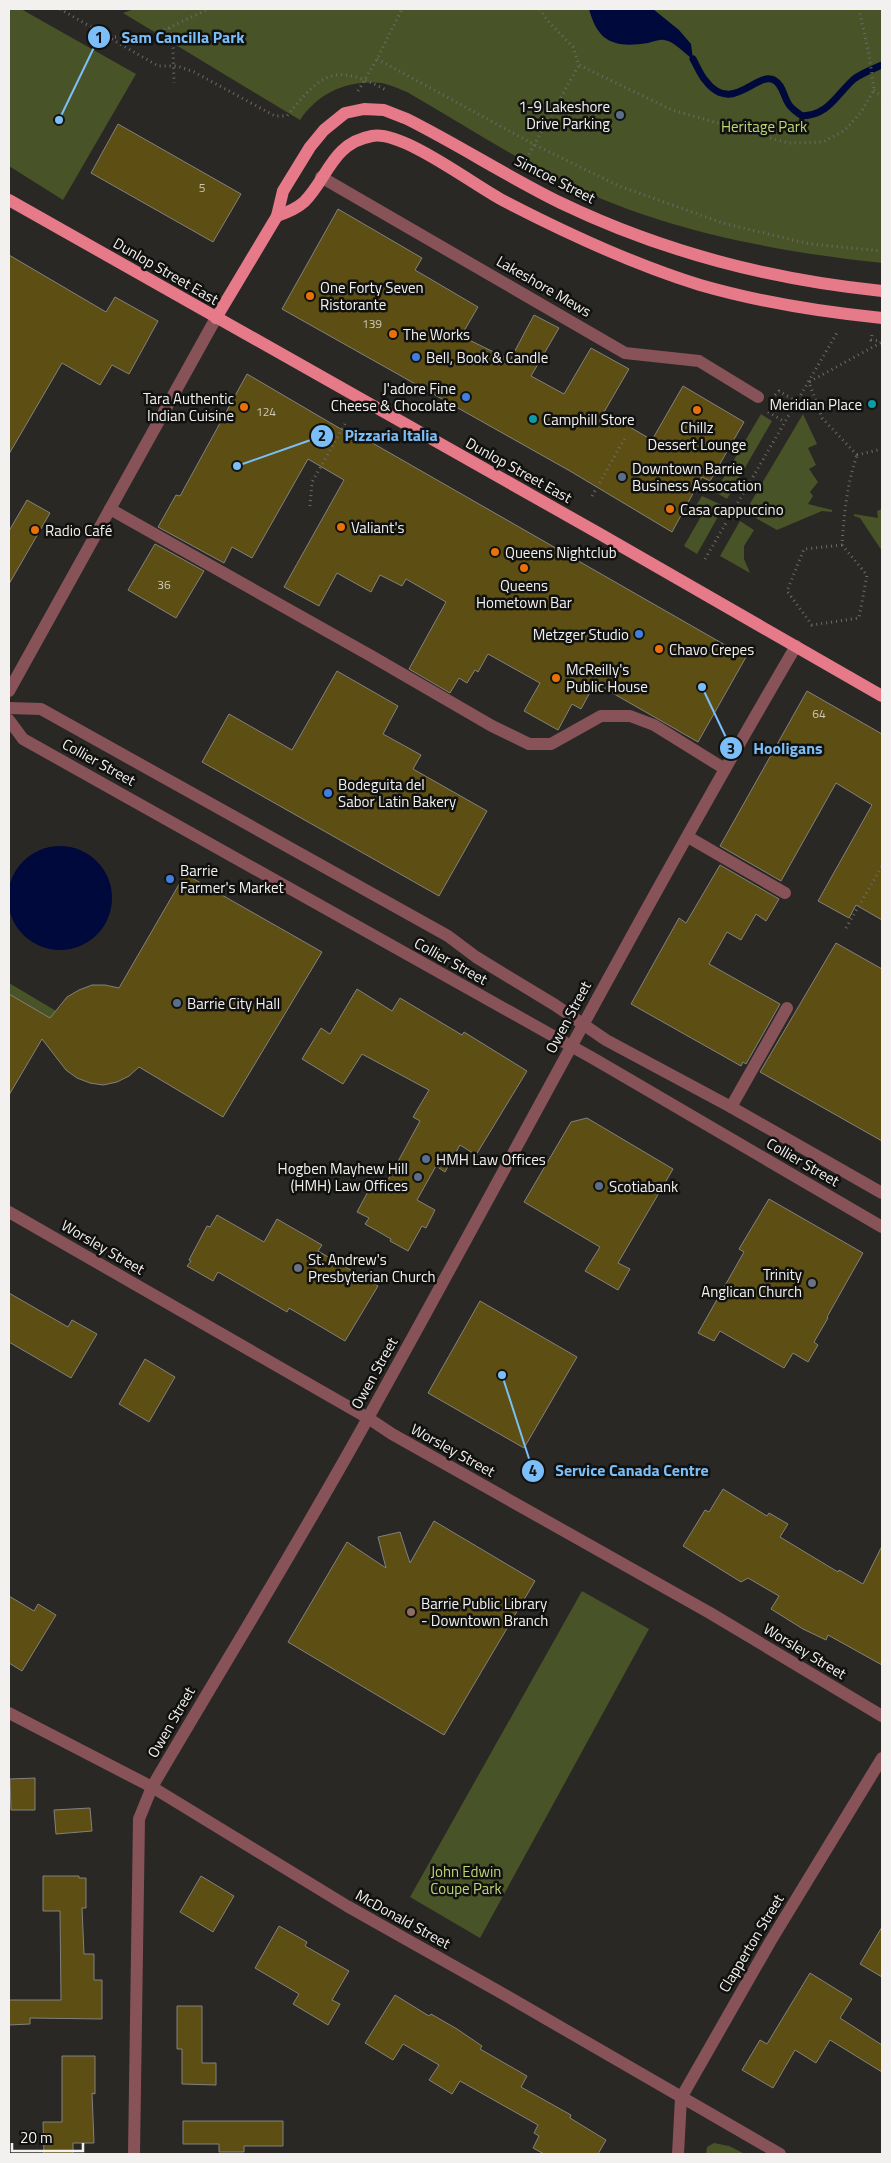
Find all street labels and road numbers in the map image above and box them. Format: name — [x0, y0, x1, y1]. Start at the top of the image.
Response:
street label: Simcoe Street — [511, 149, 600, 210]
street label: Dunlop Street East — [109, 231, 224, 311]
street label: Lakeshore Mews — [492, 249, 596, 323]
street label: Dunlop Street East — [462, 431, 577, 509]
street label: Collier Street — [58, 732, 141, 792]
street label: Collier Street — [410, 931, 493, 991]
street label: Owen Street — [539, 976, 597, 1057]
street label: Collier Street — [762, 1132, 844, 1193]
street label: Worsley Street — [57, 1214, 150, 1281]
street label: Owen Street — [345, 1332, 404, 1413]
street label: Worsley Street — [407, 1417, 500, 1483]
street label: Worsley Street — [759, 1617, 851, 1685]
street label: Owen Street — [141, 1681, 201, 1762]
street label: McDonald Street — [351, 1883, 455, 1955]
street label: Clapperton Street — [713, 1889, 790, 1996]

